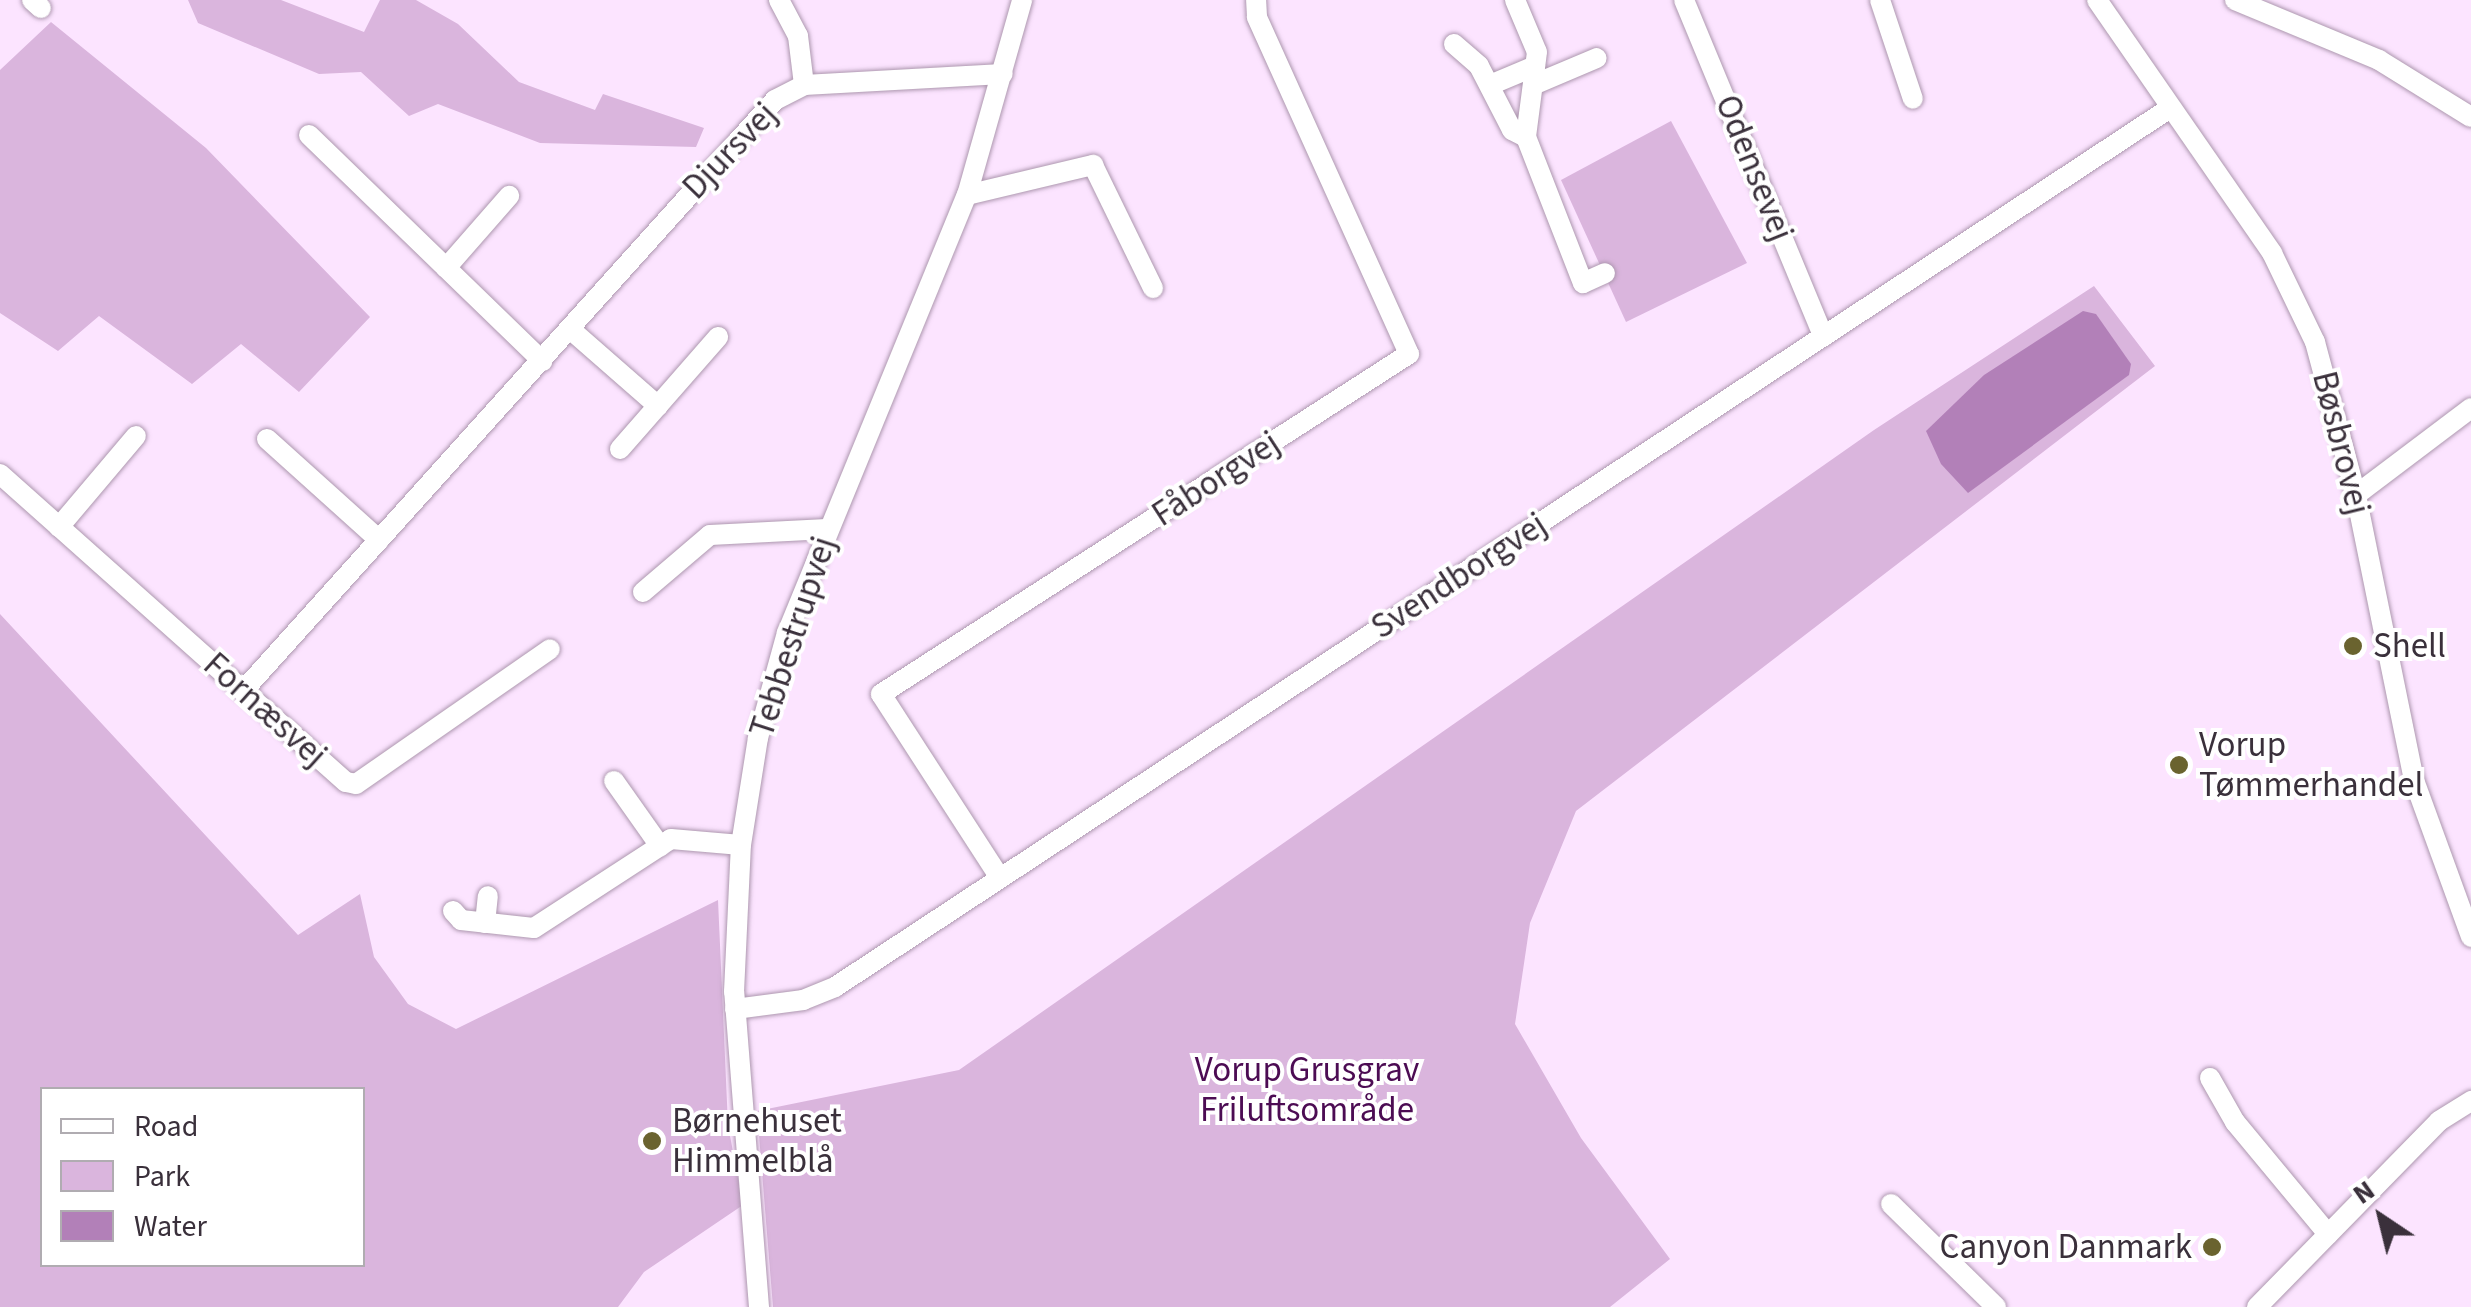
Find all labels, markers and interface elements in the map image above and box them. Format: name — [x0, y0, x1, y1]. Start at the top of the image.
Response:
street label: Odensevej — [1706, 89, 1802, 247]
street label: Djursvej — [674, 94, 786, 208]
street label: Bøsbrovej — [2303, 367, 2379, 519]
street label: Fåborgvej — [1144, 422, 1288, 536]
street label: Svendborgvej — [1363, 504, 1555, 648]
street label: Tebbestrupvej — [741, 531, 845, 743]
place label: Shell — [2373, 625, 2446, 667]
marker: Shell — [2342, 635, 2364, 657]
street label: Fornæsvej — [195, 644, 335, 776]
place label: Vorup Tømmerhandel — [2199, 724, 2423, 806]
marker: Vorup Tømmerhandel — [2168, 754, 2190, 776]
park label: Vorup Grusgrav Friluftsområde — [1195, 1049, 1419, 1131]
legend — [40, 1087, 365, 1267]
place label: Børnehuset Himmelblå — [672, 1100, 842, 1182]
text: Road — [134, 1105, 198, 1148]
marker: Børnehuset Himmelblå — [641, 1130, 663, 1152]
text: Park — [134, 1155, 190, 1198]
north arrow — [2331, 1167, 2431, 1267]
text: N — [2345, 1171, 2383, 1214]
text: Water — [134, 1205, 207, 1248]
place label: Canyon Danmark — [1939, 1226, 2192, 1268]
marker: Canyon Danmark — [2201, 1236, 2223, 1258]

